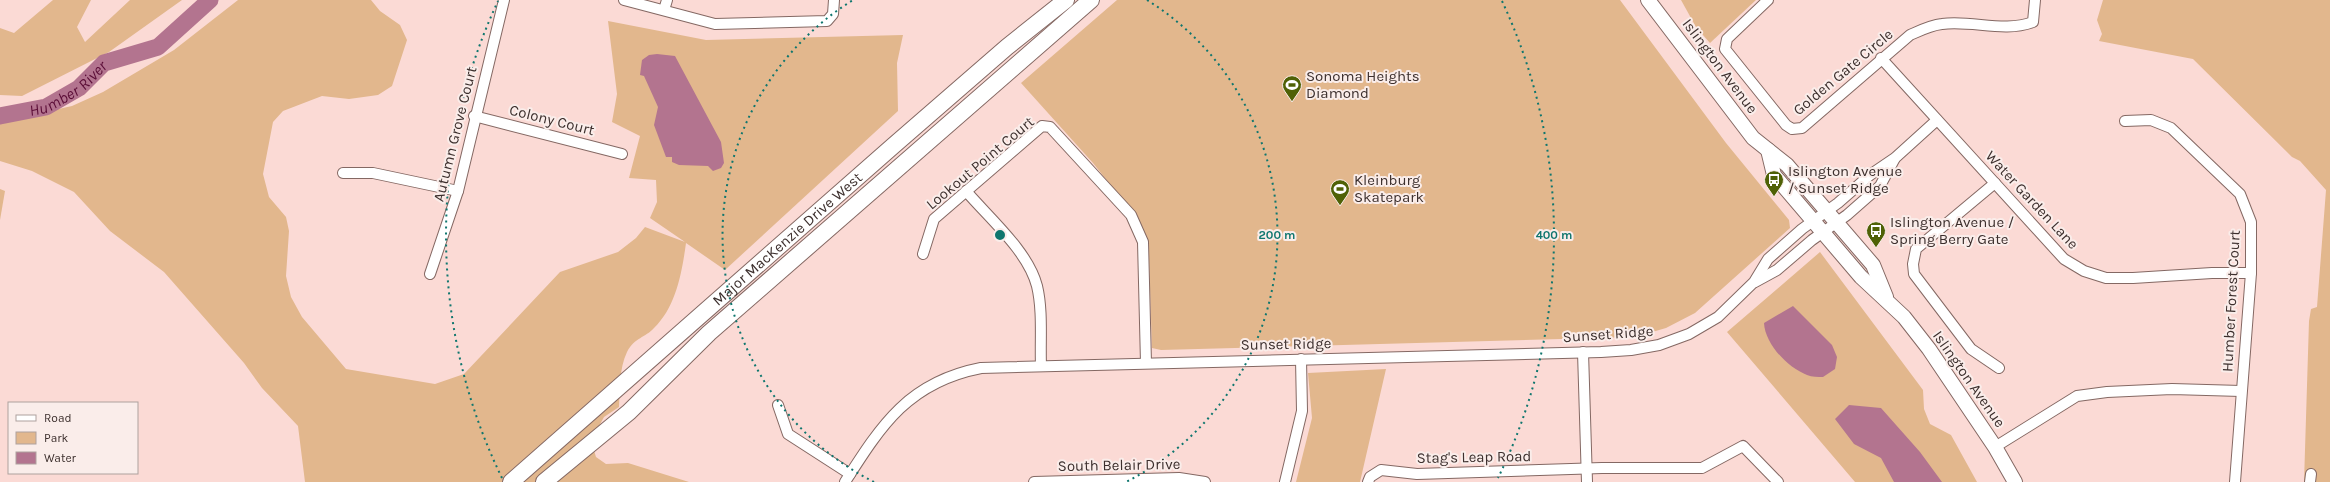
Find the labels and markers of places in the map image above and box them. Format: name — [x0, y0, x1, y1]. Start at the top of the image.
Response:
place label: Sonoma Heights Diamond — [1306, 67, 1420, 102]
sports icon: Sonoma Heights Diamond — [1281, 74, 1303, 102]
place label: Islington Avenue / Sunset Ridge — [1788, 162, 1902, 197]
bus stop icon: Islington Avenue / Sunset Ridge — [1763, 169, 1785, 197]
place label: Kleinburg Skatepark — [1354, 171, 1424, 206]
sports icon: Kleinburg Skatepark — [1329, 178, 1351, 206]
place label: Islington Avenue / Spring Berry Gate — [1890, 213, 2014, 248]
bus stop icon: Islington Avenue / Spring Berry Gate — [1865, 220, 1887, 248]
centre of rings — [993, 228, 1007, 242]

